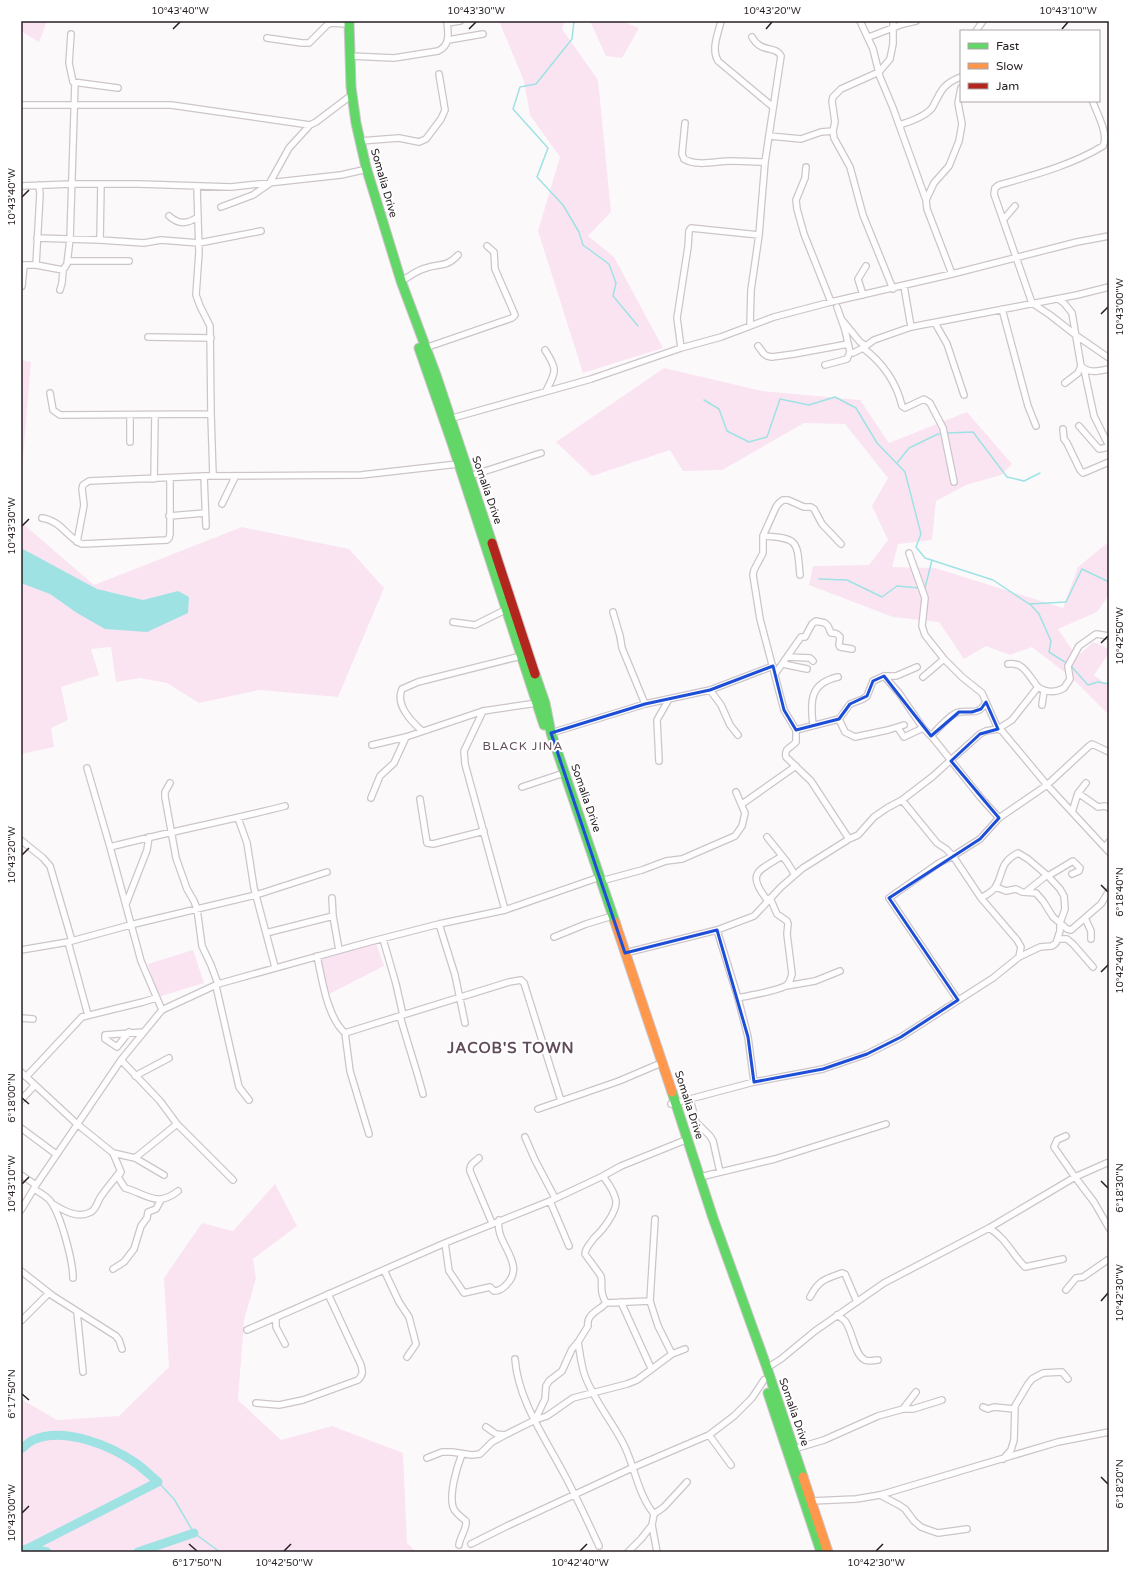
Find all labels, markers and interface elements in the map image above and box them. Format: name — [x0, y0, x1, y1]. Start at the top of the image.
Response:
text: 10°43'40"W — [151, 5, 209, 17]
text: 10°43'30"W — [447, 5, 505, 17]
text: 10°43'20"W — [743, 5, 801, 17]
text: 10°43'10"W — [1039, 5, 1097, 17]
legend — [960, 30, 1100, 102]
text: Fast — [996, 39, 1020, 53]
text: Slow — [996, 59, 1023, 73]
text: Jam — [996, 79, 1019, 93]
street label: Somalia Drive — [368, 147, 400, 219]
text: 10°43'40"W — [6, 168, 18, 226]
text: 10°43'00"W — [1114, 278, 1126, 336]
street label: Somalia Drive — [469, 454, 505, 526]
text: 10°43'30"W — [6, 497, 18, 555]
text: 10°42'50"W — [1114, 607, 1126, 665]
district label: BLACK JINA — [483, 739, 563, 753]
street label: Somalia Drive — [568, 762, 604, 834]
text: 10°43'20"W — [6, 826, 18, 884]
text: 6°18'40"N — [1114, 867, 1126, 917]
text: 10°42'40"W — [1114, 936, 1126, 994]
district label: JACOB'S TOWN — [446, 1039, 575, 1057]
street label: Somalia Drive — [672, 1069, 706, 1141]
text: 6°18'00"N — [6, 1073, 18, 1123]
text: 10°43'10"W — [6, 1155, 18, 1213]
text: 6°18'30"N — [1114, 1163, 1126, 1213]
text: 10°42'30"W — [1114, 1264, 1126, 1322]
text: 6°17'50"N — [6, 1369, 18, 1419]
street label: Somalia Drive — [776, 1376, 812, 1448]
text: 6°18'20"N — [1114, 1459, 1126, 1509]
text: 10°43'00"W — [6, 1484, 18, 1542]
text: 6°17'50"N — [172, 1557, 222, 1569]
text: 10°42'50"W — [255, 1557, 313, 1569]
text: 10°42'40"W — [551, 1557, 609, 1569]
text: 10°42'30"W — [847, 1557, 905, 1569]

